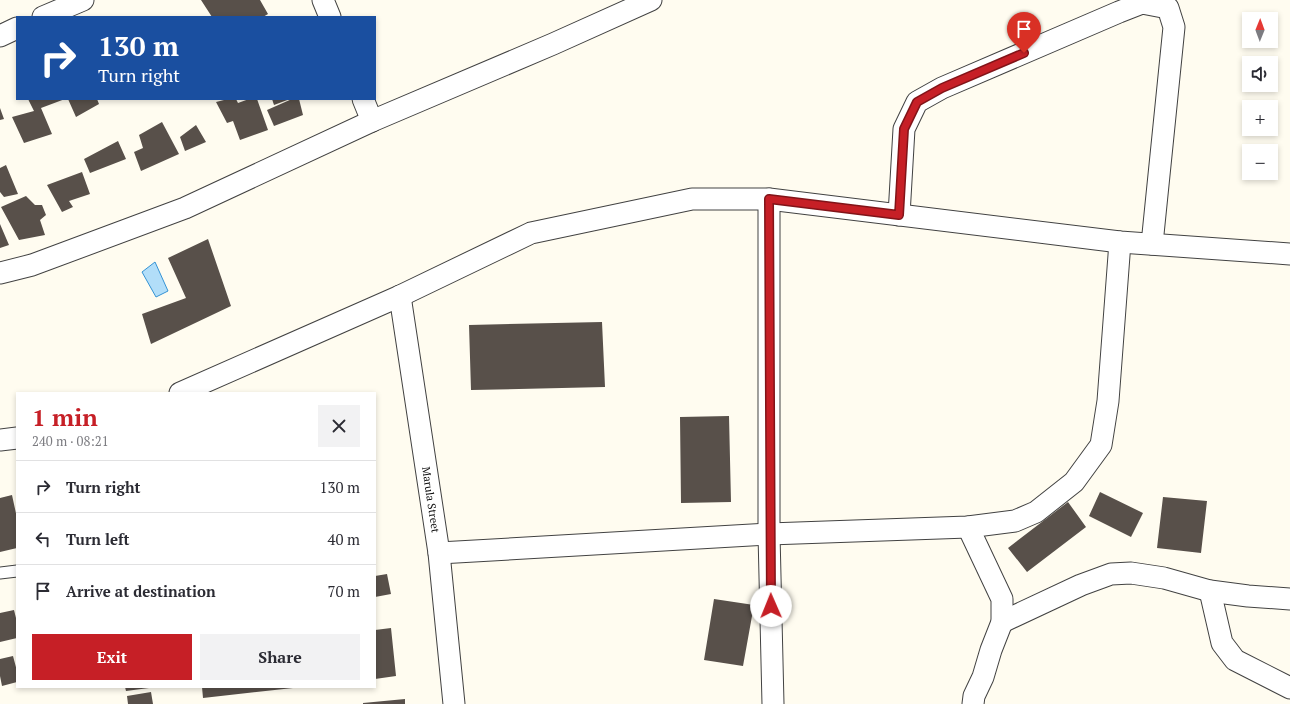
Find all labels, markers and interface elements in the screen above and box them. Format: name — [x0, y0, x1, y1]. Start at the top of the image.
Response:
pin — [1007, 12, 1041, 53]
north arrow — [1242, 12, 1278, 48]
map controls — [1242, 12, 1278, 180]
icon: arrive — [1013, 18, 1035, 40]
text: 130 m — [98, 27, 179, 64]
icon: right — [32, 32, 84, 84]
button: sound — [1242, 56, 1278, 92]
text: Turn right — [98, 63, 180, 87]
button: + — [1242, 100, 1278, 136]
button: − — [1242, 144, 1278, 180]
text: 1 min — [32, 401, 98, 433]
button: close — [318, 405, 360, 447]
text: 240 m · 08:21 — [32, 432, 109, 450]
street label: Marula Street — [419, 466, 443, 534]
icon: right — [32, 476, 54, 498]
text: Turn right — [66, 477, 141, 497]
text: 130 m — [319, 477, 360, 497]
icon: left — [32, 528, 54, 550]
text: Turn left — [66, 529, 130, 549]
text: 40 m — [327, 529, 360, 549]
icon: arrive — [32, 580, 54, 602]
text: Arrive at destination — [66, 581, 216, 601]
text: 70 m — [327, 581, 360, 601]
position arrow — [750, 585, 792, 627]
button: Exit — [32, 634, 192, 680]
button: Share — [200, 634, 360, 680]

